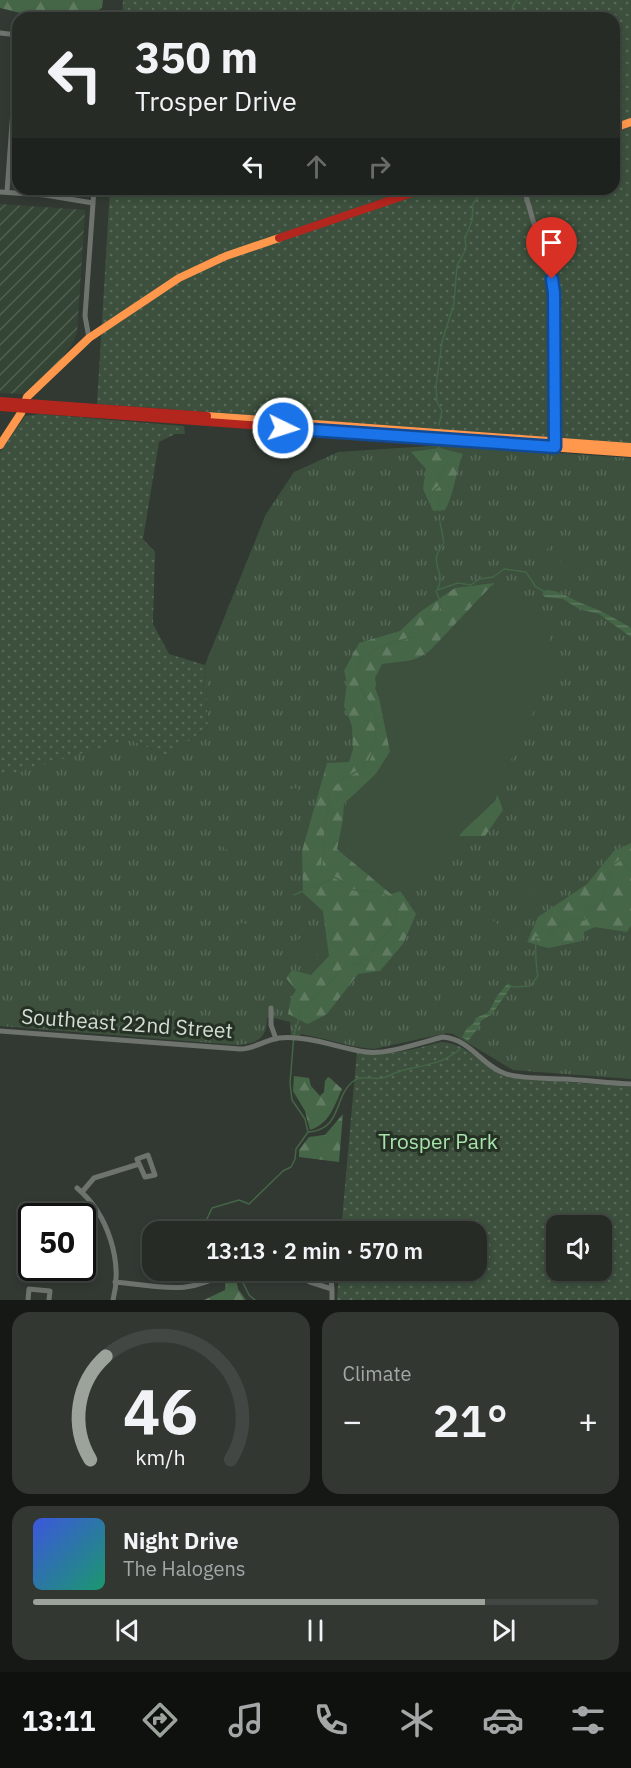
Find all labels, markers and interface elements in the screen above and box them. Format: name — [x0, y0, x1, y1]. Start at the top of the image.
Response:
text: 350 m — [135, 30, 258, 85]
icon: left — [36, 36, 114, 114]
text: Trosper Drive — [135, 83, 297, 118]
icon: left — [237, 150, 270, 183]
icon: ahead — [300, 150, 333, 183]
icon: right — [363, 150, 396, 183]
pin — [526, 217, 577, 279]
icon: arrive — [535, 226, 568, 259]
position arrow — [251, 396, 315, 460]
street label: Southeast 22nd Street — [20, 1002, 234, 1044]
park label: Trosper Park — [378, 1127, 498, 1155]
speed limit sign: 50 — [18, 1203, 96, 1281]
map controls — [546, 1215, 612, 1281]
button: sound — [546, 1215, 612, 1281]
text: 13:13 · 2 min · 570 m — [206, 1236, 423, 1265]
text: Climate — [343, 1360, 411, 1387]
text: 46 — [123, 1370, 198, 1451]
text: 21° — [433, 1391, 508, 1449]
text: − — [343, 1399, 362, 1442]
text: + — [578, 1399, 598, 1442]
text: km/h — [136, 1443, 186, 1471]
text: Night Drive — [123, 1526, 239, 1555]
text: The Halogens — [123, 1555, 245, 1582]
icon: previous — [111, 1614, 144, 1647]
icon: pause — [299, 1614, 332, 1647]
icon: next — [487, 1614, 520, 1647]
icon: directions — [139, 1699, 181, 1741]
icon: music — [225, 1699, 267, 1741]
icon: phone — [310, 1699, 352, 1741]
icon: climate — [396, 1699, 438, 1741]
icon: car — [482, 1699, 524, 1741]
icon: filters — [567, 1699, 609, 1741]
text: 13:11 — [22, 1703, 96, 1738]

